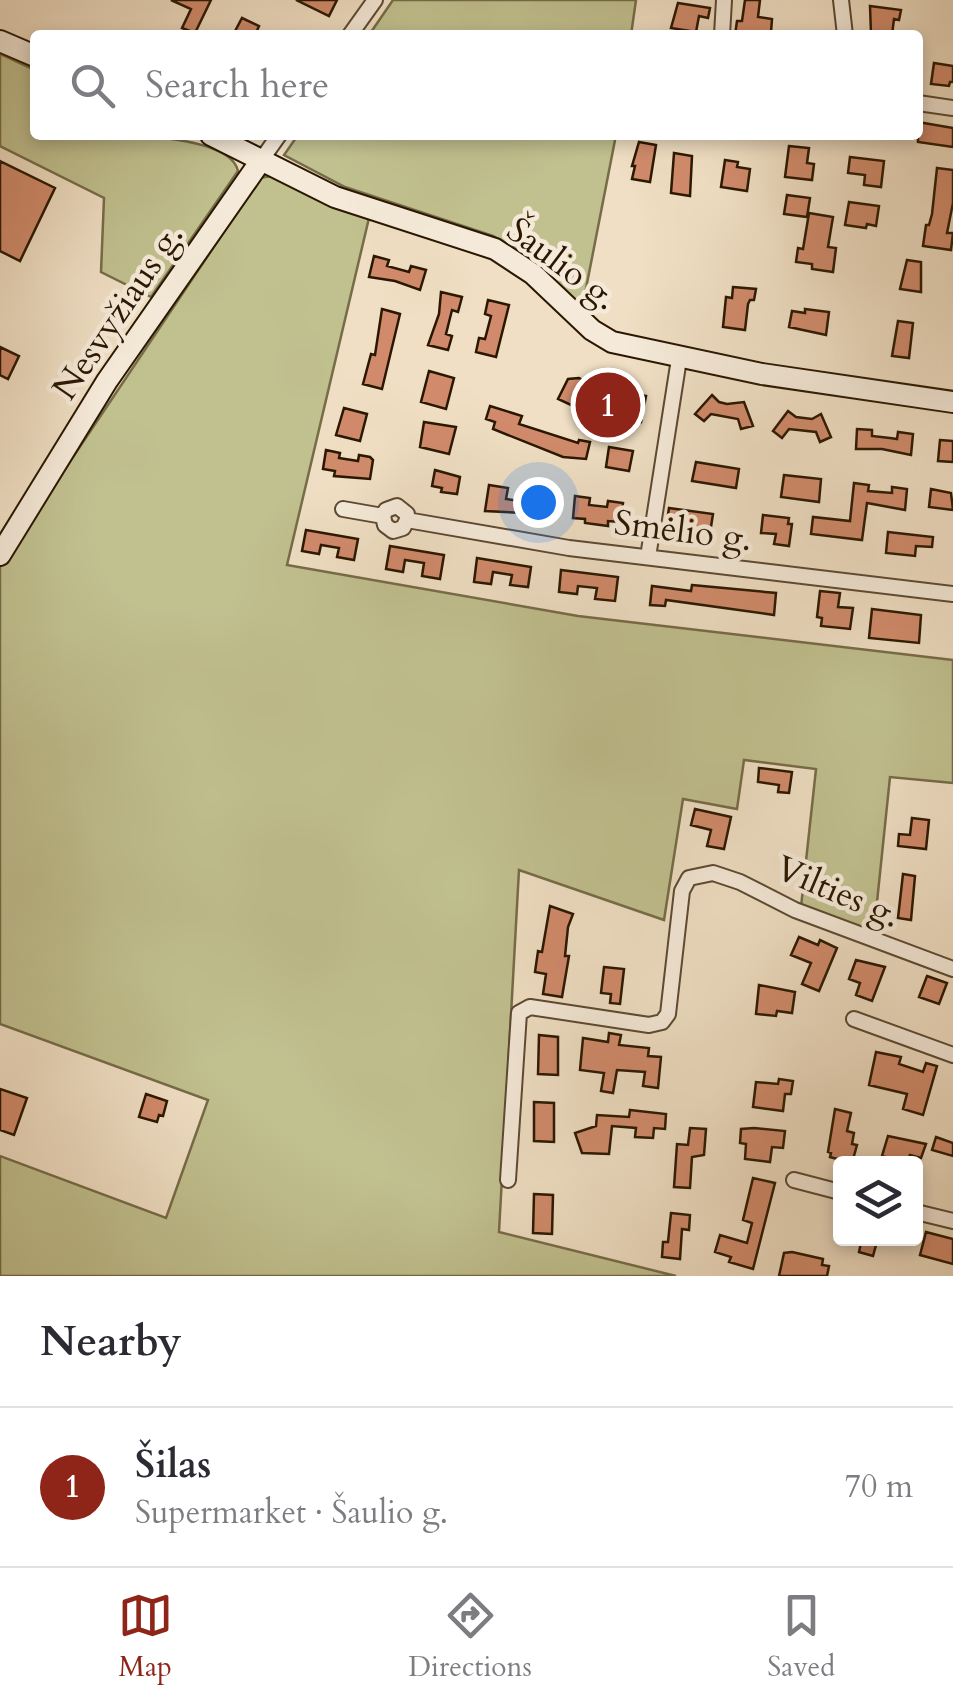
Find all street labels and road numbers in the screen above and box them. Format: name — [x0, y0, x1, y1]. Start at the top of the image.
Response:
street label: Šaulio g. — [497, 206, 627, 322]
street label: Nesvyžiaus g. — [41, 214, 195, 410]
street label: Smėlio g. — [611, 499, 755, 563]
street label: Vilties g. — [768, 844, 908, 940]

